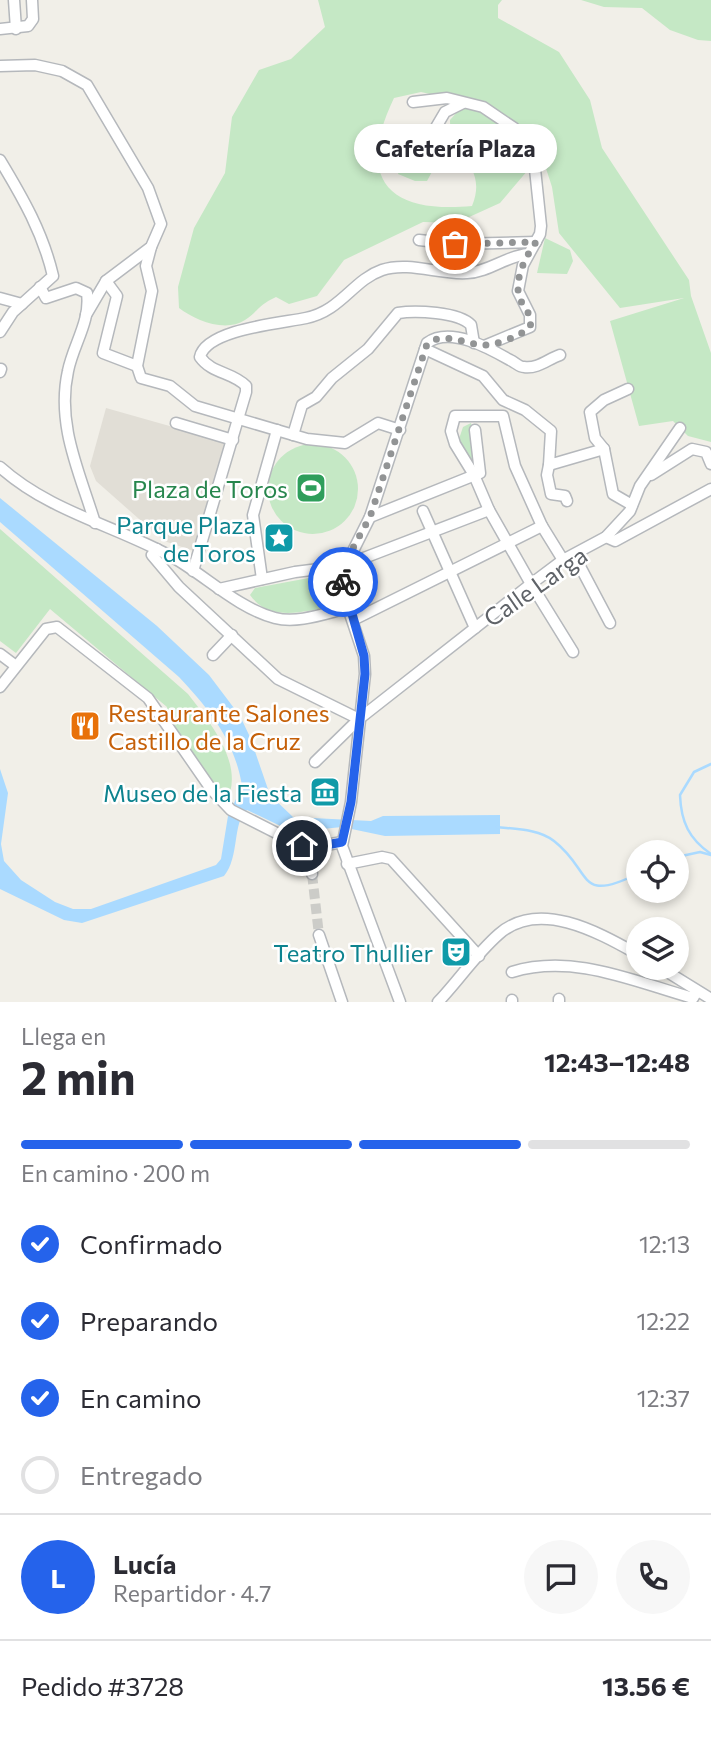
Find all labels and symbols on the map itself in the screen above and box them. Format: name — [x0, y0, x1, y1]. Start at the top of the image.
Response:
callout: Cafetería Plaza — [354, 125, 556, 174]
pin — [425, 214, 485, 274]
sports icon: Plaza de Toros — [294, 471, 328, 505]
place label: Plaza de Toros — [132, 474, 288, 503]
place label: Parque Plaza de Toros — [116, 510, 256, 567]
place icon: Parque Plaza de Toros — [262, 521, 296, 555]
street label: Calle Larga — [478, 540, 592, 632]
courier — [308, 547, 378, 617]
place label: Restaurante Salones Castillo de la Cruz — [108, 698, 330, 755]
restaurant icon: Restaurante Salones Castillo de la Cruz — [68, 709, 102, 743]
museum icon: Museo de la Fiesta — [308, 775, 342, 809]
place label: Museo de la Fiesta — [103, 778, 302, 807]
pin — [272, 816, 332, 876]
theatre icon: Teatro Thullier — [439, 935, 473, 969]
place label: Teatro Thullier — [273, 938, 433, 967]

